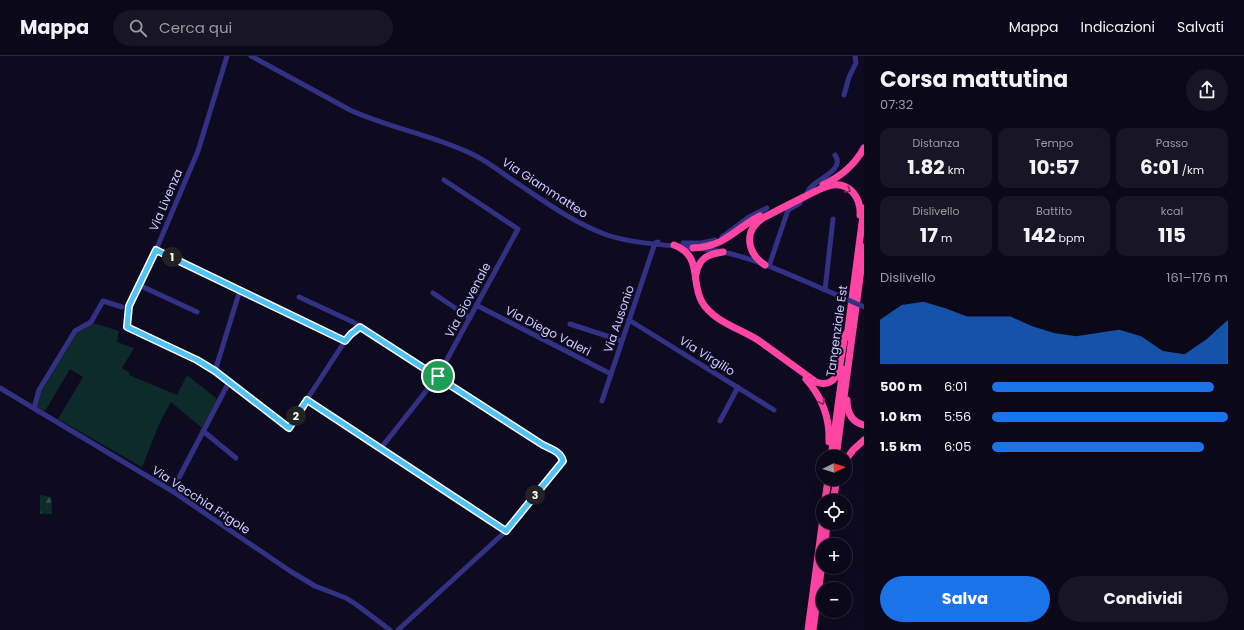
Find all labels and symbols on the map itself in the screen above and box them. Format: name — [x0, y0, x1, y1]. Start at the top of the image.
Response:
street label: Via Giammatteo — [499, 153, 592, 222]
street label: Via Livenza — [145, 166, 186, 233]
one-way arrow — [843, 185, 850, 192]
pin: 1 — [162, 247, 182, 267]
street label: Via Giovenale — [441, 259, 494, 340]
street label: Via Ausonio — [599, 282, 638, 355]
street label: Tangenziale Est — [822, 284, 851, 378]
street label: Via Diego Valeri — [502, 302, 594, 360]
street label: Via Virgilio — [676, 332, 739, 380]
pin — [421, 359, 455, 393]
one-way arrow — [817, 398, 825, 406]
pin: 2 — [286, 406, 306, 426]
north arrow — [816, 450, 852, 486]
street label: Via Vecchia Frigole — [149, 461, 254, 538]
pin: 3 — [525, 485, 545, 505]

